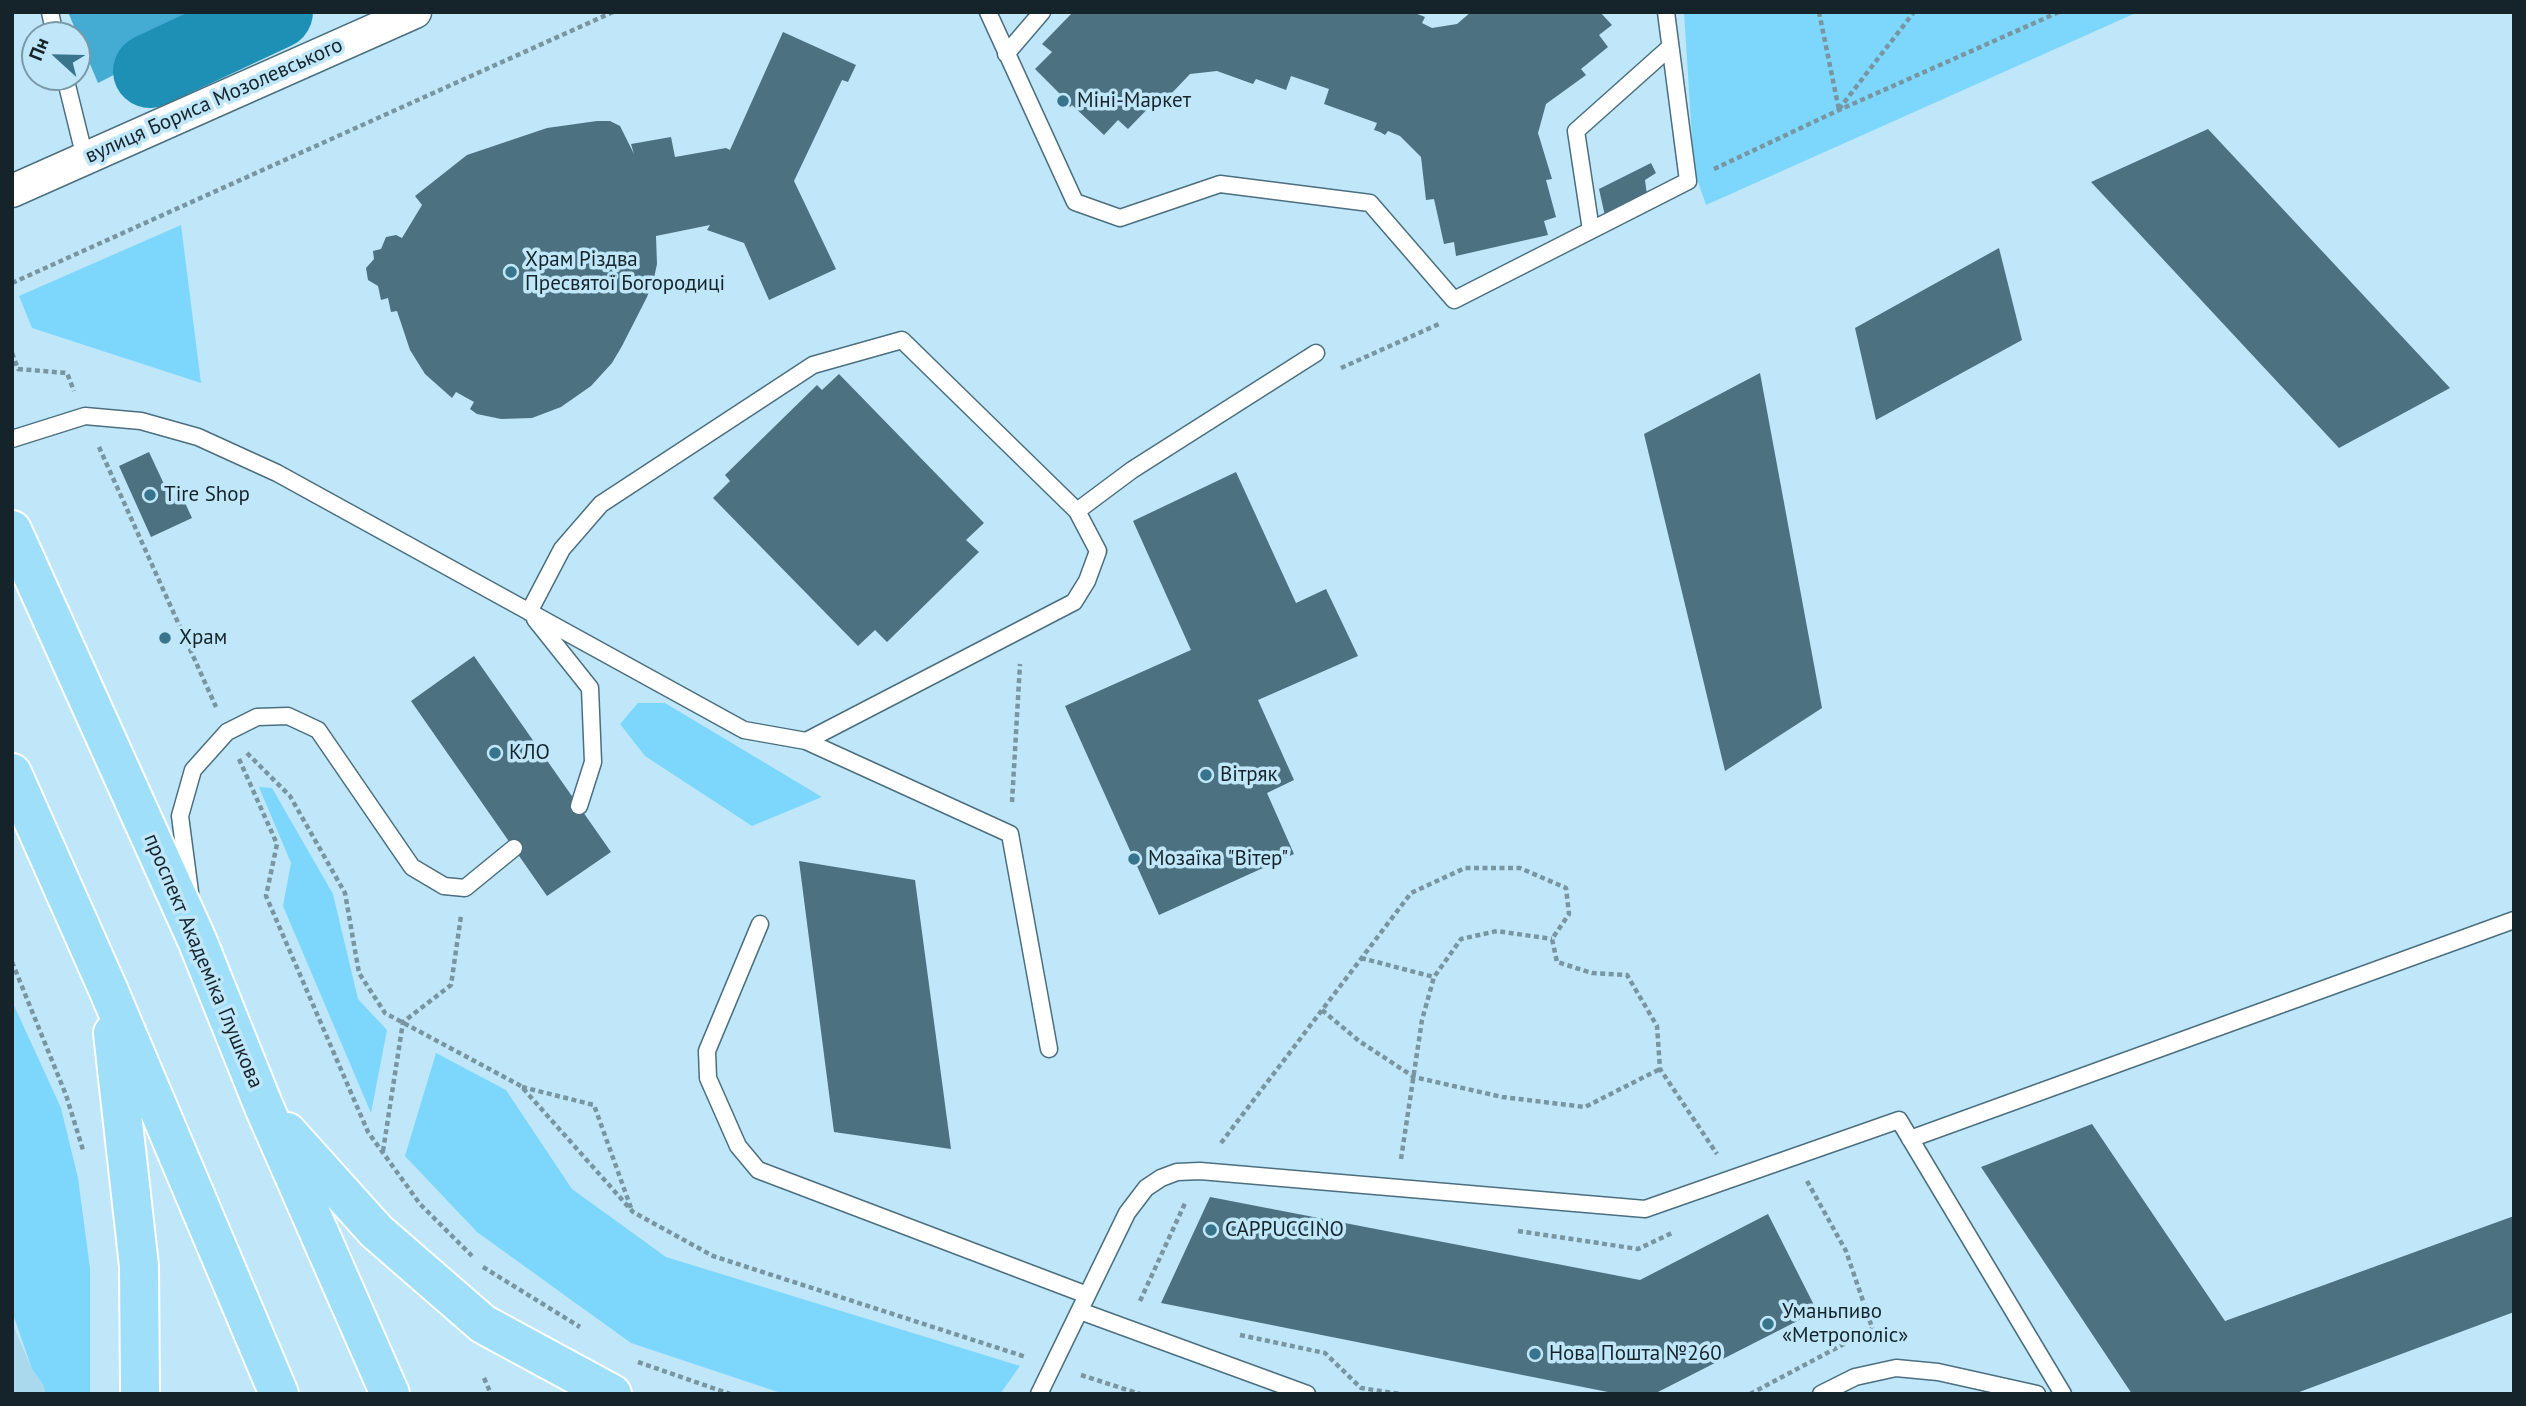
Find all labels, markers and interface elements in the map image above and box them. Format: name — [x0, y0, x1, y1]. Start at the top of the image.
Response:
north arrow — [21, 21, 91, 91]
street label: вулиця Бориса Мозолевського — [81, 33, 347, 169]
text: Пн — [23, 34, 54, 64]
place label: Міні-Маркет — [1077, 88, 1191, 114]
marker: Міні-Маркет — [1055, 93, 1071, 109]
place label: Храм Різдва Пресвятої Богородиці — [525, 247, 725, 297]
marker: Храм Різдва Пресвятої Богородиці — [503, 264, 519, 280]
place label: Tire Shop — [164, 482, 250, 508]
marker: Tire Shop — [142, 487, 158, 503]
place label: Храм — [179, 625, 227, 651]
marker: Храм — [157, 630, 173, 646]
place label: КЛО — [509, 740, 550, 766]
marker: КЛО — [487, 745, 503, 761]
place label: Вітряк — [1220, 762, 1278, 788]
marker: Вітряк — [1198, 767, 1214, 783]
street label: проспект Академіка Глушкова — [138, 830, 268, 1092]
place label: Мозаїка "Вітер" — [1148, 846, 1288, 872]
marker: Мозаїка "Вітер" — [1126, 851, 1142, 867]
place label: CAPPUCCINO — [1225, 1217, 1344, 1243]
marker: CAPPUCCINO — [1203, 1222, 1219, 1238]
place label: Уманьпиво «Метрополіс» — [1782, 1299, 1908, 1349]
marker: Уманьпиво «Метрополіс» — [1760, 1316, 1776, 1332]
place label: Нова Пошта №260 — [1549, 1341, 1722, 1367]
marker: Нова Пошта №260 — [1527, 1346, 1543, 1362]

